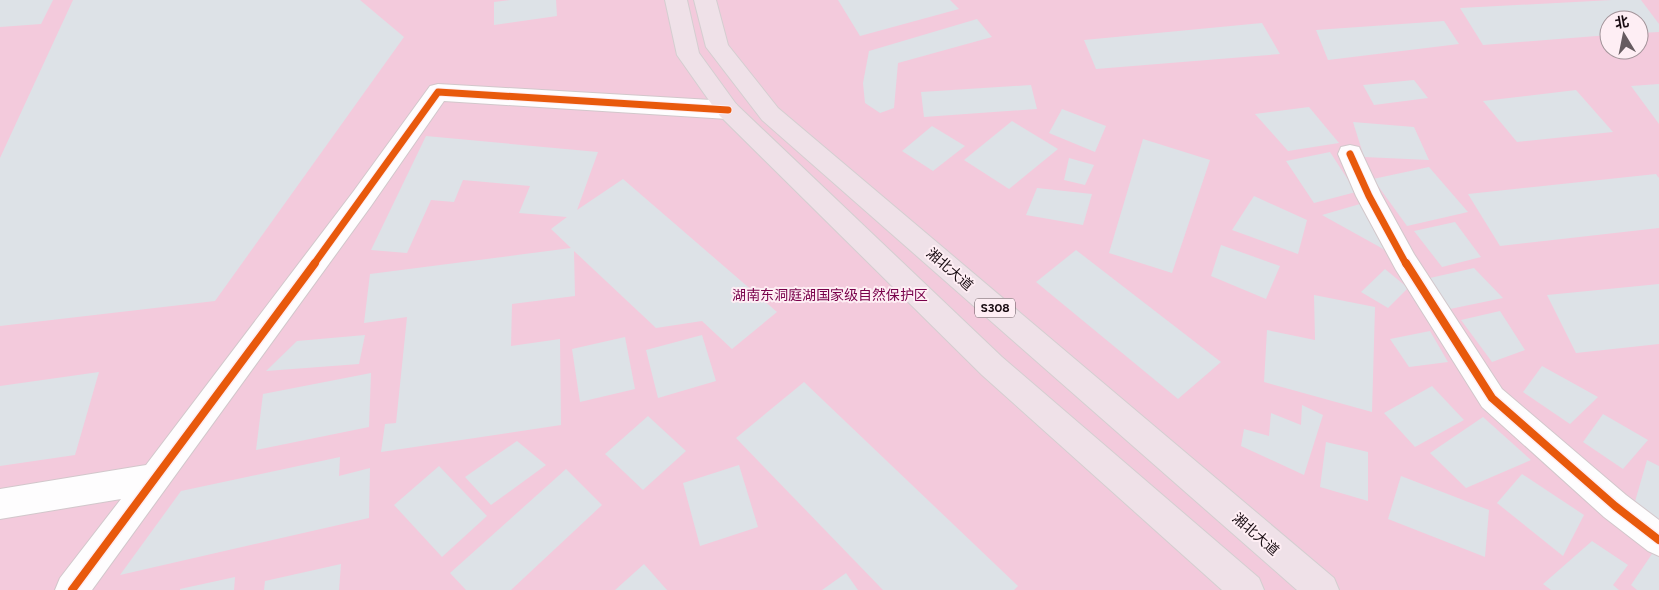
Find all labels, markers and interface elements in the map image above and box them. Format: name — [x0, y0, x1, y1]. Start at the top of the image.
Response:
north arrow — [1599, 10, 1649, 60]
text: 北 — [1613, 13, 1630, 32]
street label: 湘北大道 — [923, 245, 976, 294]
park label: 湖南东洞庭湖国家级自然保护区 — [732, 287, 928, 304]
road number: S308 — [975, 298, 1015, 318]
street label: 湘北大道 — [1229, 510, 1282, 559]

